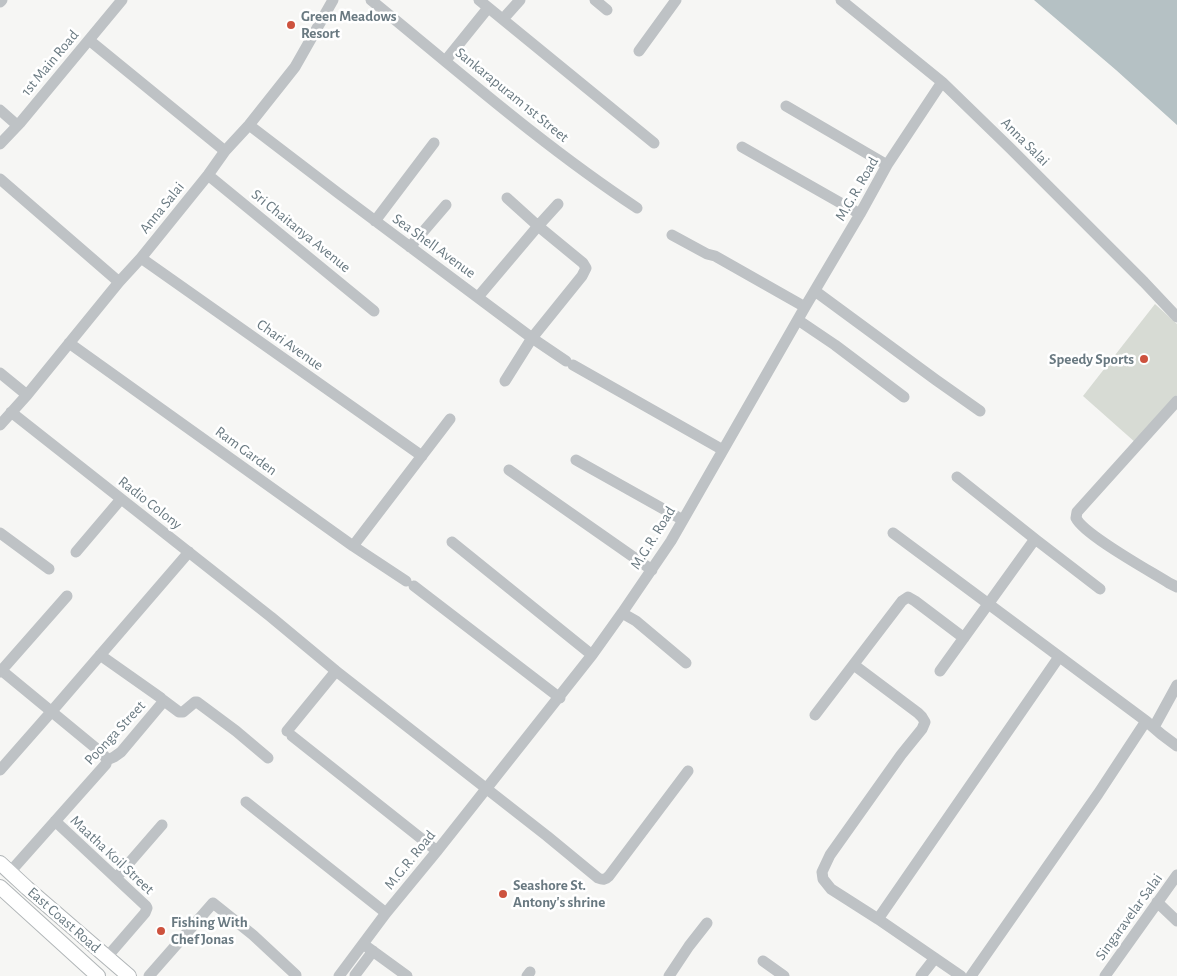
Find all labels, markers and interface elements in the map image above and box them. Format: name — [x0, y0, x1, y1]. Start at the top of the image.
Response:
place label: Green Meadows Resort — [301, 7, 397, 42]
marker: Green Meadows Resort — [285, 19, 297, 31]
street label: 1st Main Road — [17, 26, 83, 100]
street label: Sankarapuram 1st Street — [452, 44, 572, 146]
street label: Anna Salai — [997, 114, 1053, 170]
street label: M.G.R. Road — [831, 154, 883, 224]
street label: Anna Salai — [136, 179, 188, 237]
street label: Sri Chaitanya Avenue — [248, 186, 354, 276]
street label: Sea Shell Avenue — [389, 210, 479, 282]
street label: Chari Avenue — [253, 316, 327, 374]
place label: Speedy Sports — [1049, 350, 1134, 368]
marker: Speedy Sports — [1138, 353, 1150, 365]
street label: Ram Garden — [212, 423, 280, 479]
street label: Radio Colony — [115, 473, 185, 533]
street label: M.G.R. Road — [627, 503, 679, 573]
street label: Poonga Street — [81, 697, 149, 769]
street label: Maatha Koil Street — [66, 812, 158, 898]
street label: M.G.R. Road — [381, 827, 439, 893]
street label: Singaravelar Salai — [1092, 870, 1166, 964]
place label: Seashore St. Antony's shrine — [513, 876, 605, 911]
street label: East Coast Road — [24, 883, 104, 957]
marker: Seashore St. Antony's shrine — [497, 888, 509, 900]
place label: Fishing With Chef Jonas — [171, 913, 248, 948]
marker: Fishing With Chef Jonas — [155, 925, 167, 937]

